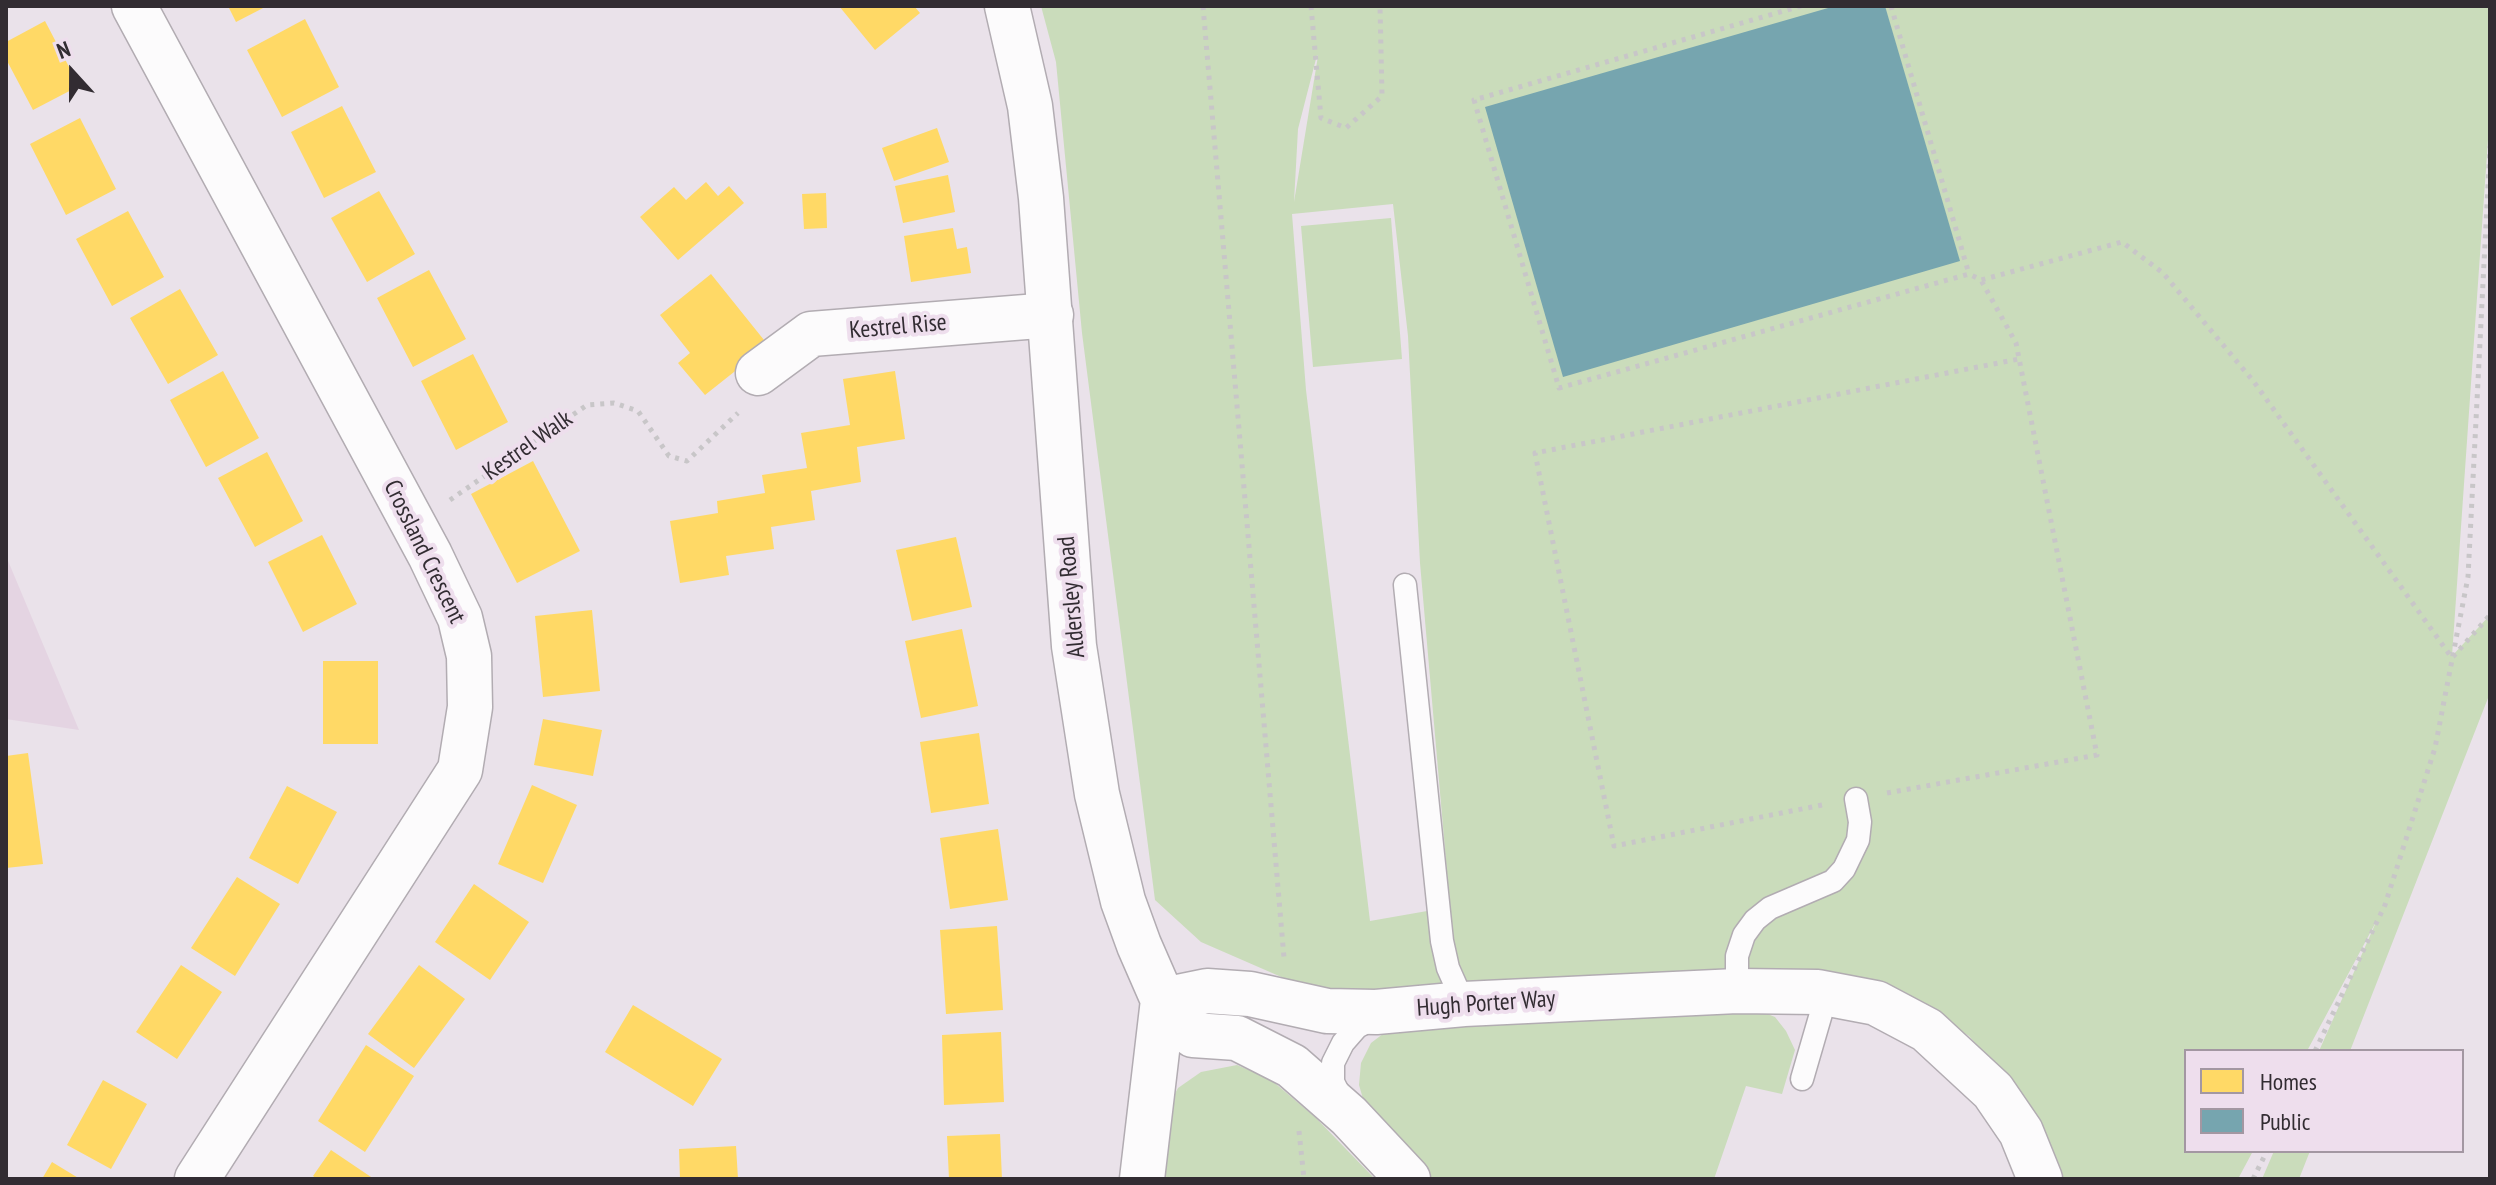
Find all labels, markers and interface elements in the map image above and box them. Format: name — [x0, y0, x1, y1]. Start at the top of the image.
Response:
north arrow — [32, 32, 112, 112]
text: N — [53, 34, 74, 65]
street label: Kestrel Rise — [848, 308, 948, 346]
street label: Kestrel Walk — [478, 405, 578, 487]
street label: Crossland Crescent — [377, 476, 471, 628]
street label: Aldersley Road — [1052, 535, 1092, 659]
street label: Hugh Porter Way — [1416, 985, 1556, 1023]
legend — [2184, 1049, 2464, 1153]
text: Homes — [2260, 1066, 2317, 1097]
text: Public — [2260, 1106, 2310, 1137]

